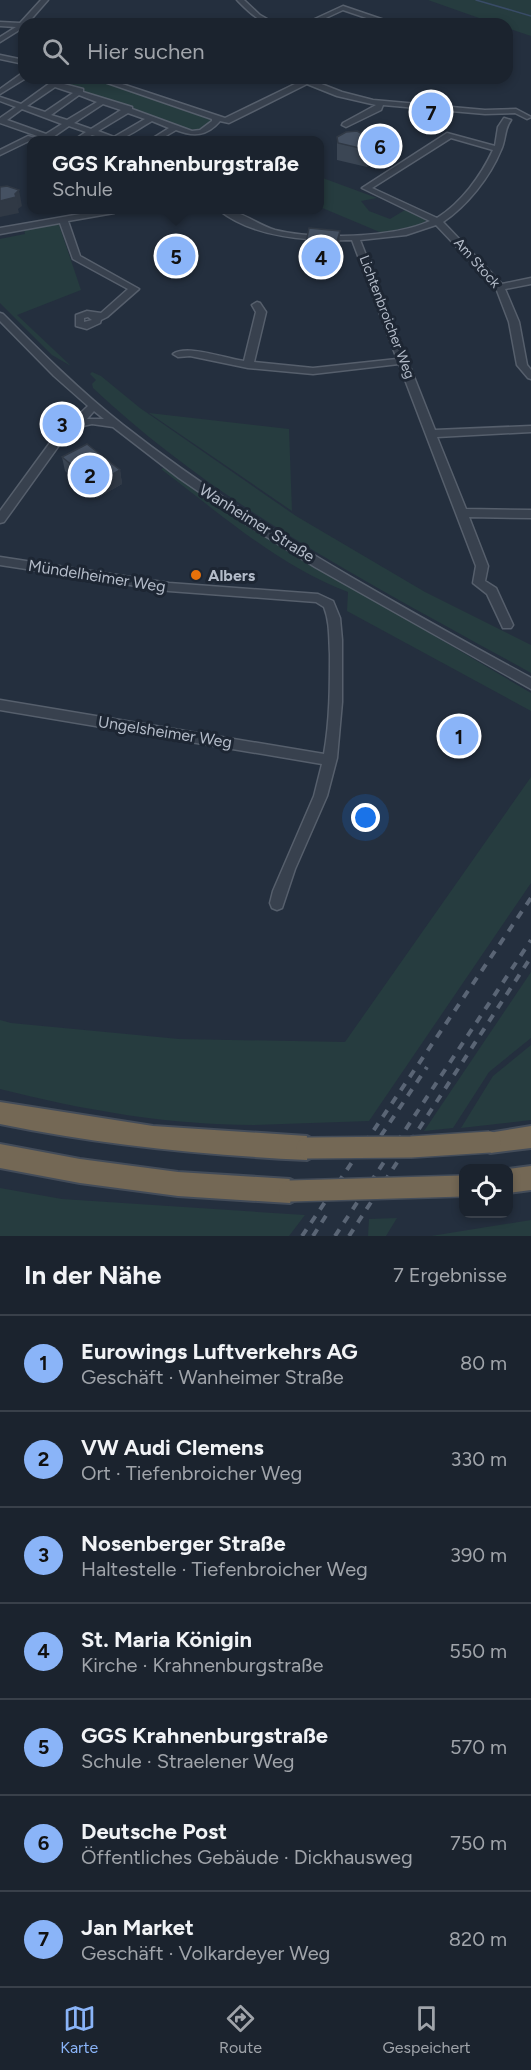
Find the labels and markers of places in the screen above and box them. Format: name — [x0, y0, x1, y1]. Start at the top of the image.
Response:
pin: 7 — [412, 90, 450, 134]
pin: 6 — [360, 124, 400, 168]
pin: 5 — [156, 234, 195, 278]
pin: 4 — [302, 234, 340, 280]
pin: 3 — [42, 402, 82, 446]
pin: 2 — [70, 452, 110, 498]
place label: Albers — [208, 566, 256, 585]
marker: Albers — [189, 568, 203, 582]
pin: 1 — [440, 714, 478, 758]

